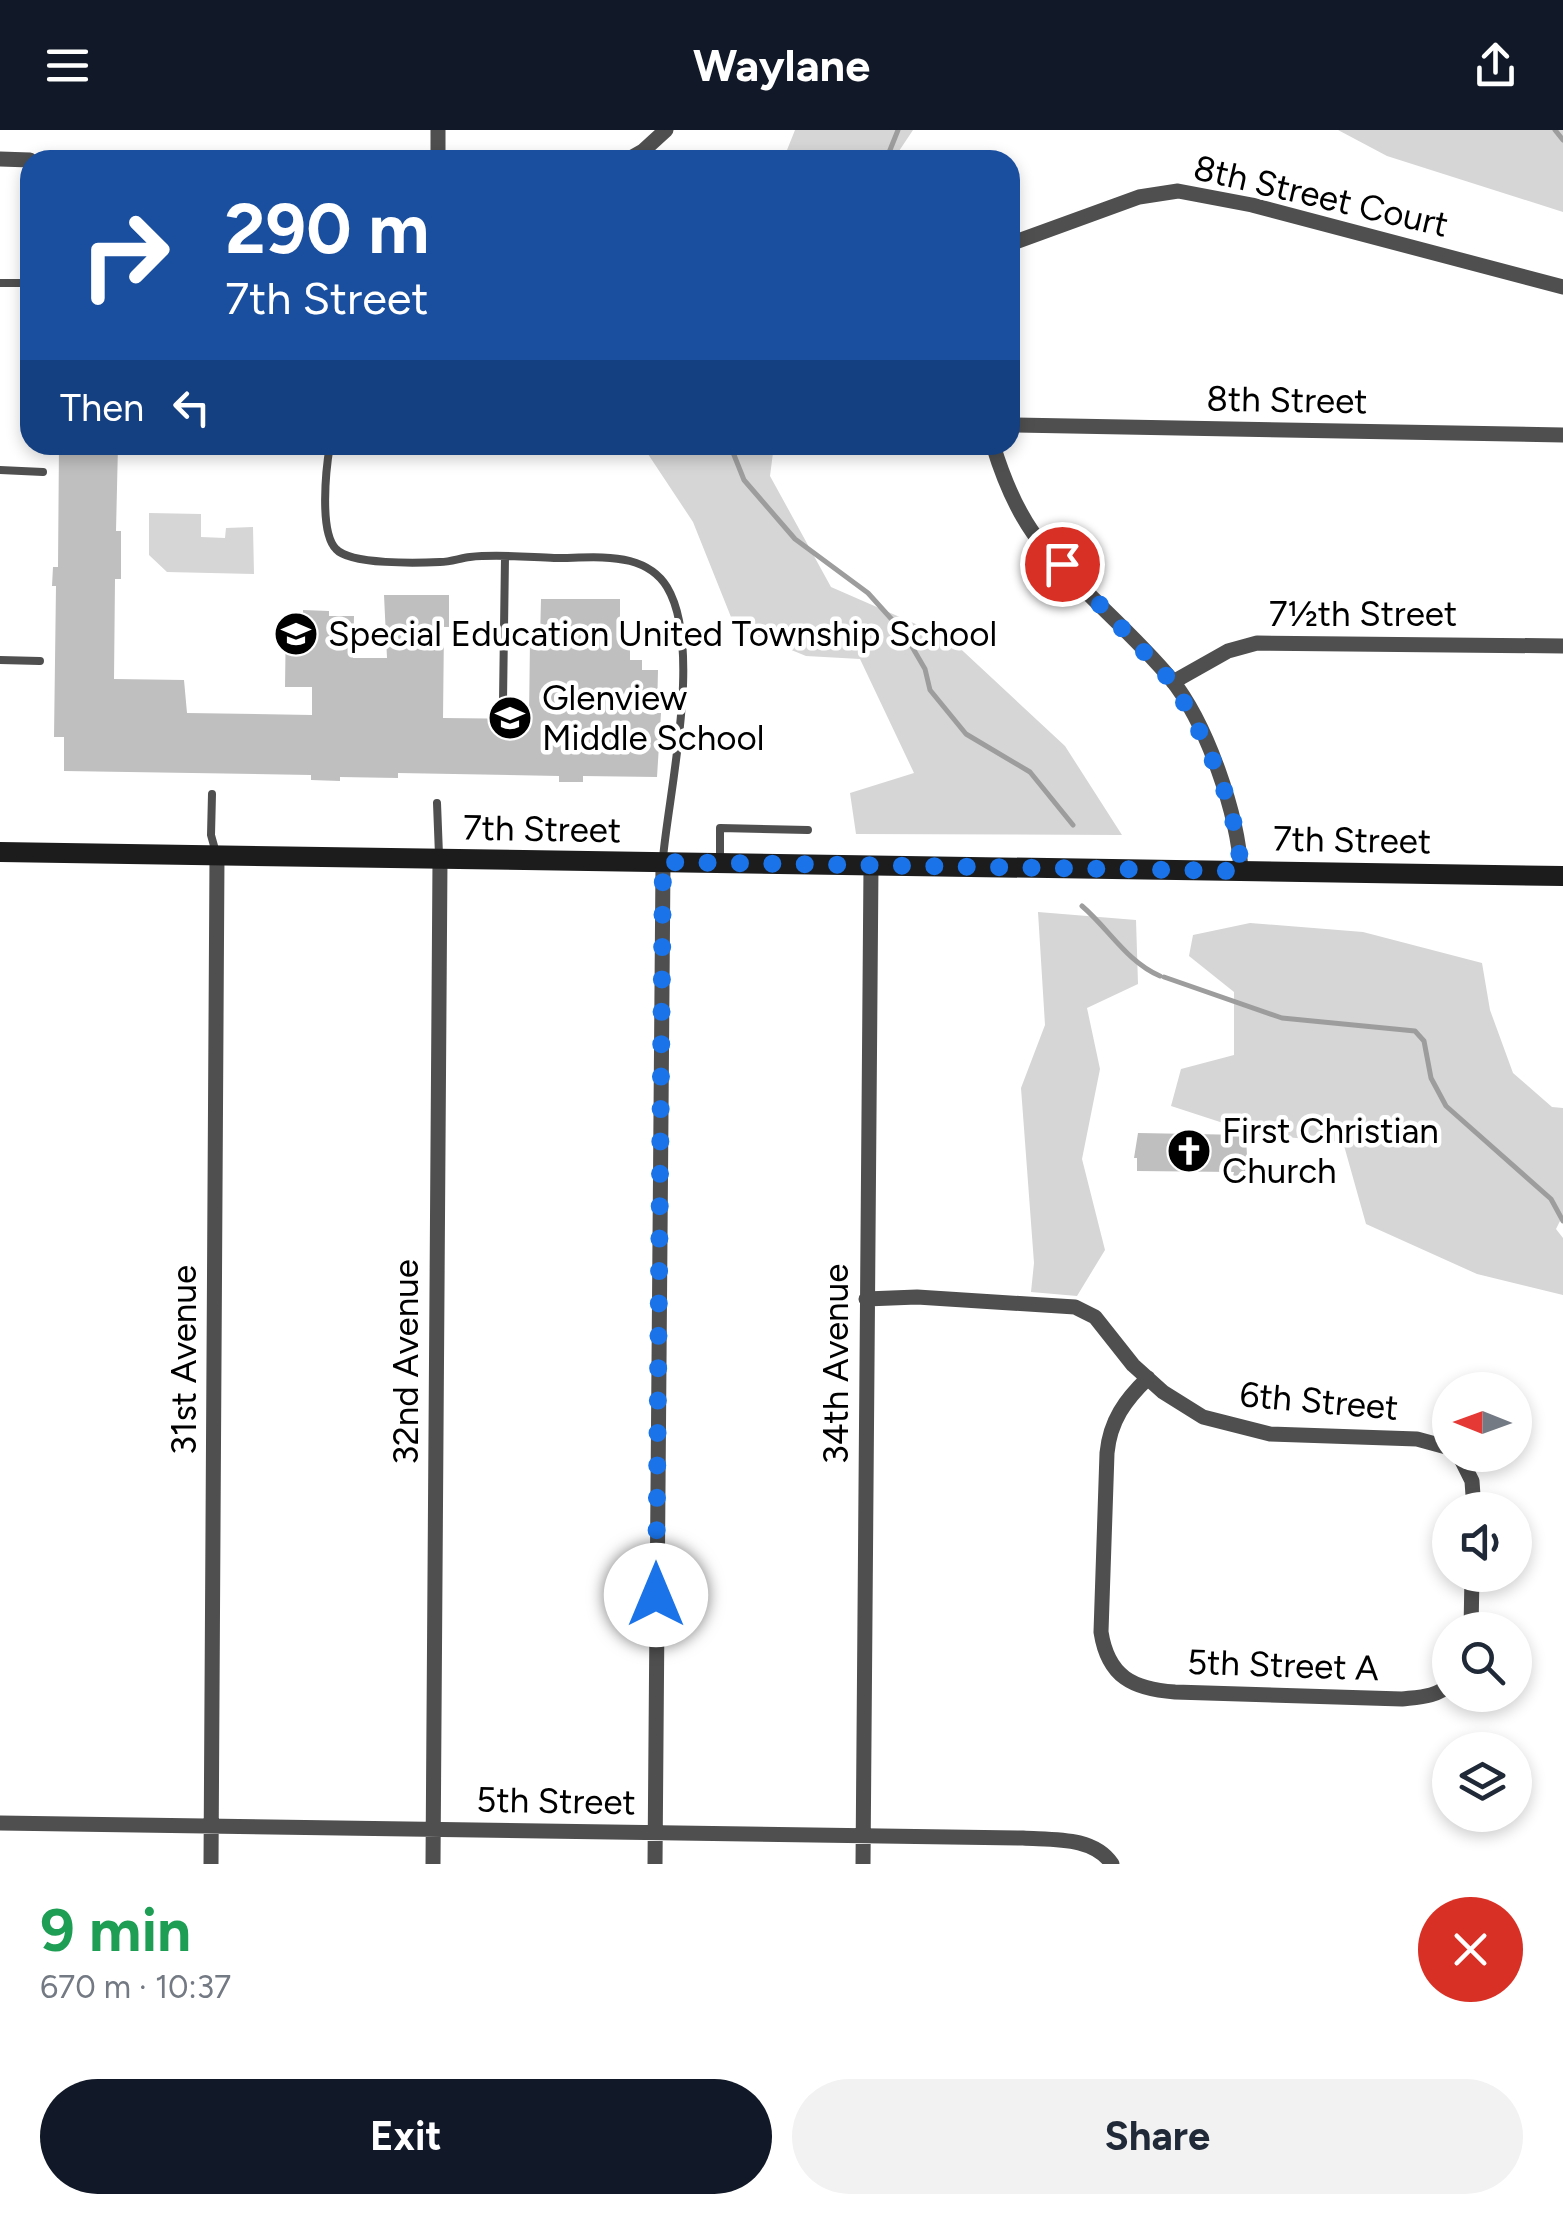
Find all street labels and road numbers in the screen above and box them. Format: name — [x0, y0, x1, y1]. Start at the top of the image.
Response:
street label: 8th Street Court — [1190, 146, 1452, 246]
street label: 8th Street — [1206, 378, 1368, 422]
street label: 7½th Street — [1269, 593, 1457, 635]
street label: 7th Street — [463, 807, 621, 851]
street label: 7th Street — [1273, 818, 1431, 862]
street label: 32nd Avenue — [385, 1259, 427, 1465]
street label: 34th Avenue — [815, 1264, 857, 1464]
street label: 31st Avenue — [163, 1265, 205, 1455]
street label: 6th Street — [1238, 1373, 1400, 1429]
street label: 5th Street A — [1186, 1641, 1380, 1689]
street label: 5th Street — [476, 1779, 636, 1823]

